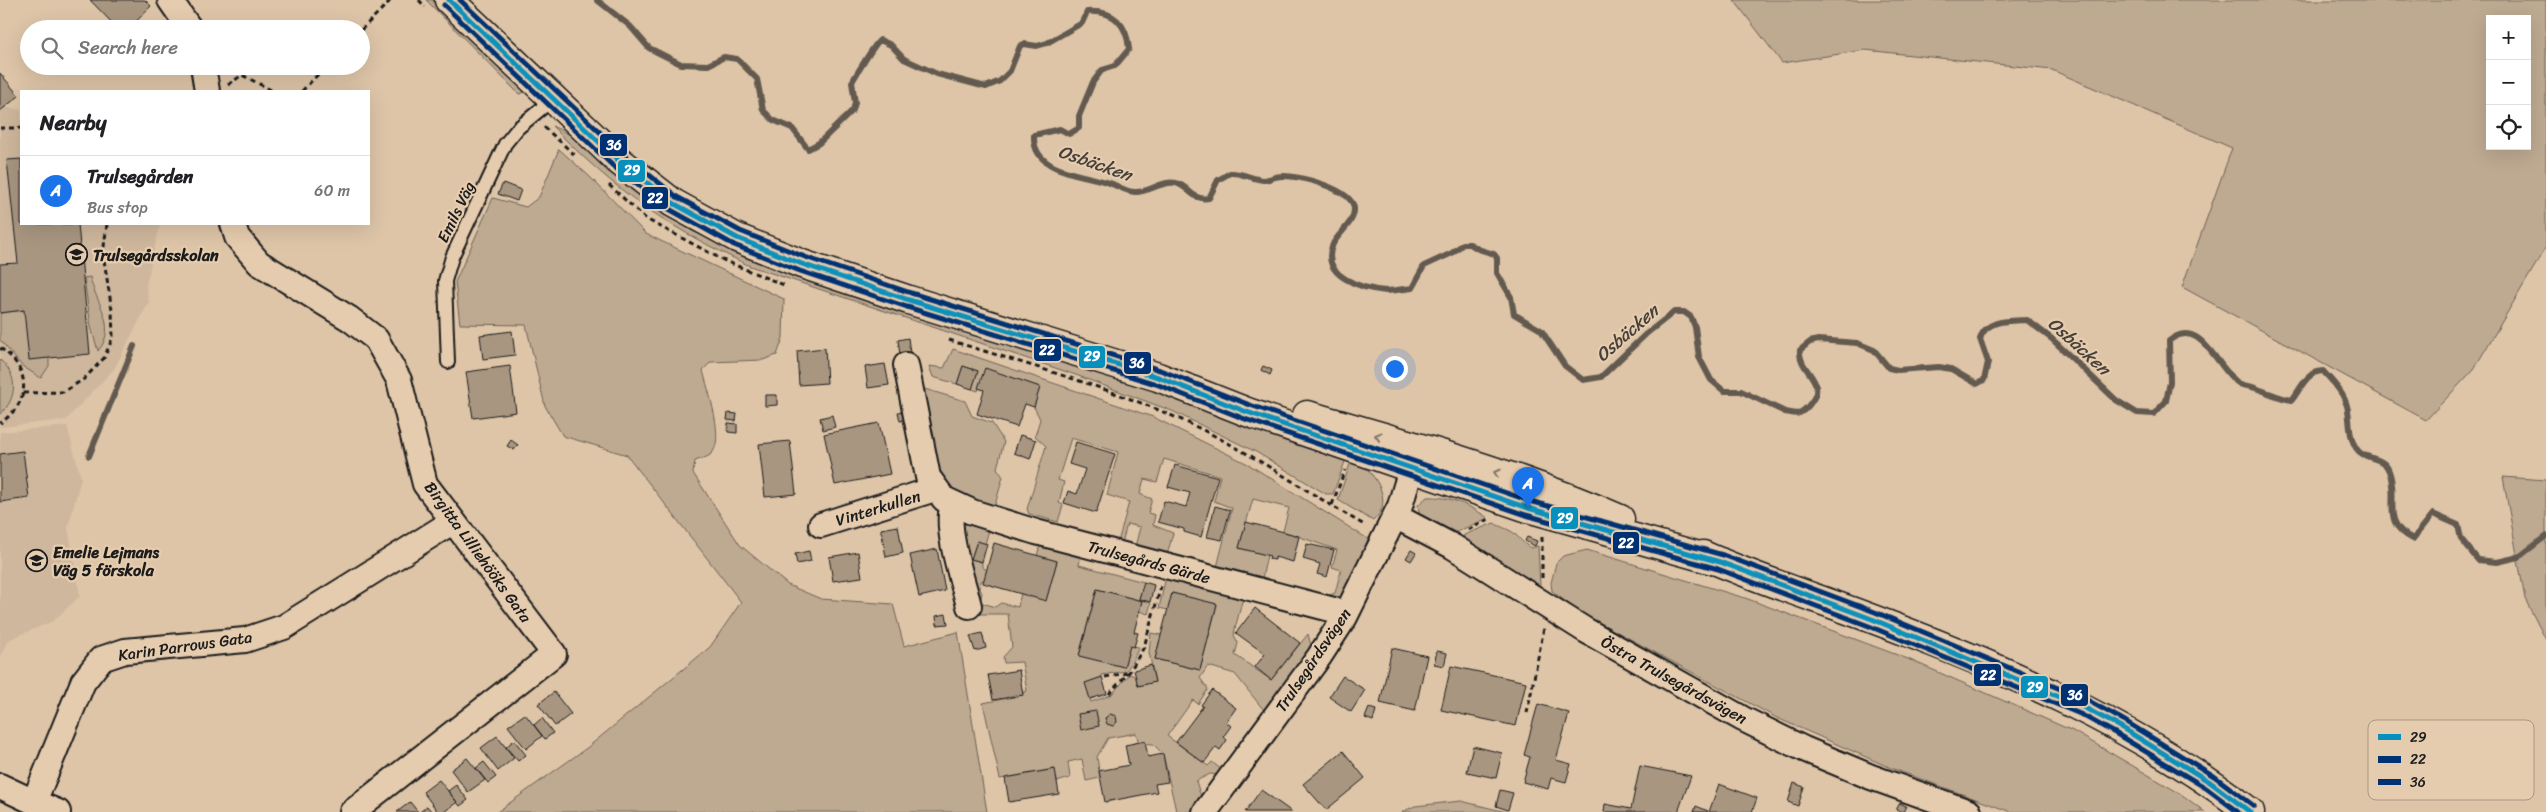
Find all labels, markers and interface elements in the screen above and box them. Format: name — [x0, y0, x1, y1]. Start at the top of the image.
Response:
map controls — [2486, 15, 2531, 150]
button: + — [2486, 15, 2531, 60]
search box — [20, 20, 370, 75]
text: Search here — [78, 31, 178, 64]
icon: search — [38, 34, 66, 62]
button: − — [2486, 60, 2531, 105]
text: Nearby — [40, 104, 106, 142]
button: locate — [2486, 105, 2531, 150]
line badge: 36 — [599, 133, 628, 157]
text: 36 — [605, 133, 622, 158]
water label: Osbäcken — [1054, 135, 1138, 191]
text: 29 — [623, 158, 641, 183]
line badge: 29 — [617, 159, 646, 183]
text: Trulsegården — [87, 160, 193, 193]
text: A — [51, 176, 61, 205]
text: 60 m — [314, 176, 350, 205]
street label: Emils Väg — [429, 176, 483, 248]
line badge: 22 — [641, 186, 669, 210]
text: 22 — [646, 186, 664, 211]
text: Bus stop — [87, 193, 148, 222]
place label: Trulsegårdsskolan — [93, 241, 219, 270]
school or university icon: Trulsegårdsskolan — [65, 243, 89, 267]
water label: Osbäcken — [1588, 294, 1668, 370]
water label: Osbäcken — [2040, 309, 2120, 385]
line badge: 22 — [1033, 338, 1062, 362]
text: 22 — [1038, 338, 1056, 363]
text: 29 — [1083, 344, 1101, 369]
line badge: 29 — [1078, 345, 1106, 369]
line badge: 36 — [1123, 351, 1152, 375]
text: 36 — [1128, 351, 1145, 376]
your location — [1382, 356, 1408, 382]
one-way arrow — [1374, 431, 1382, 441]
pin: A — [1512, 467, 1544, 508]
one-way arrow — [1493, 469, 1502, 479]
street label: Birgitta Lilliehööks Gata — [417, 475, 540, 630]
street label: Vinterkullen — [832, 481, 924, 535]
line badge: 29 — [1550, 506, 1579, 530]
text: 29 — [1556, 506, 1574, 531]
line badge: 22 — [1612, 531, 1640, 555]
text: 22 — [1617, 531, 1635, 556]
street label: Trulsegårds Gärde — [1084, 532, 1214, 592]
place label: Emelie Lejmans Väg 5 förskola — [53, 538, 159, 585]
school or university icon: Emelie Lejmans Väg 5 förskola — [25, 549, 49, 573]
street label: Trulsegårdsvägen — [1267, 602, 1359, 718]
street label: Karin Parrows Gata — [116, 622, 254, 670]
street label: Östra Trulsegårdsvägen — [1595, 628, 1753, 733]
line badge: 22 — [1973, 663, 2002, 687]
text: 22 — [1979, 663, 1997, 688]
line badge: 29 — [2020, 675, 2049, 699]
text: 29 — [2026, 675, 2044, 700]
line badge: 36 — [2060, 683, 2089, 707]
text: 36 — [2066, 683, 2083, 708]
legend — [2368, 720, 2534, 800]
text: 29 — [2410, 725, 2427, 750]
text: 22 — [2410, 747, 2426, 772]
text: 36 — [2410, 770, 2426, 795]

